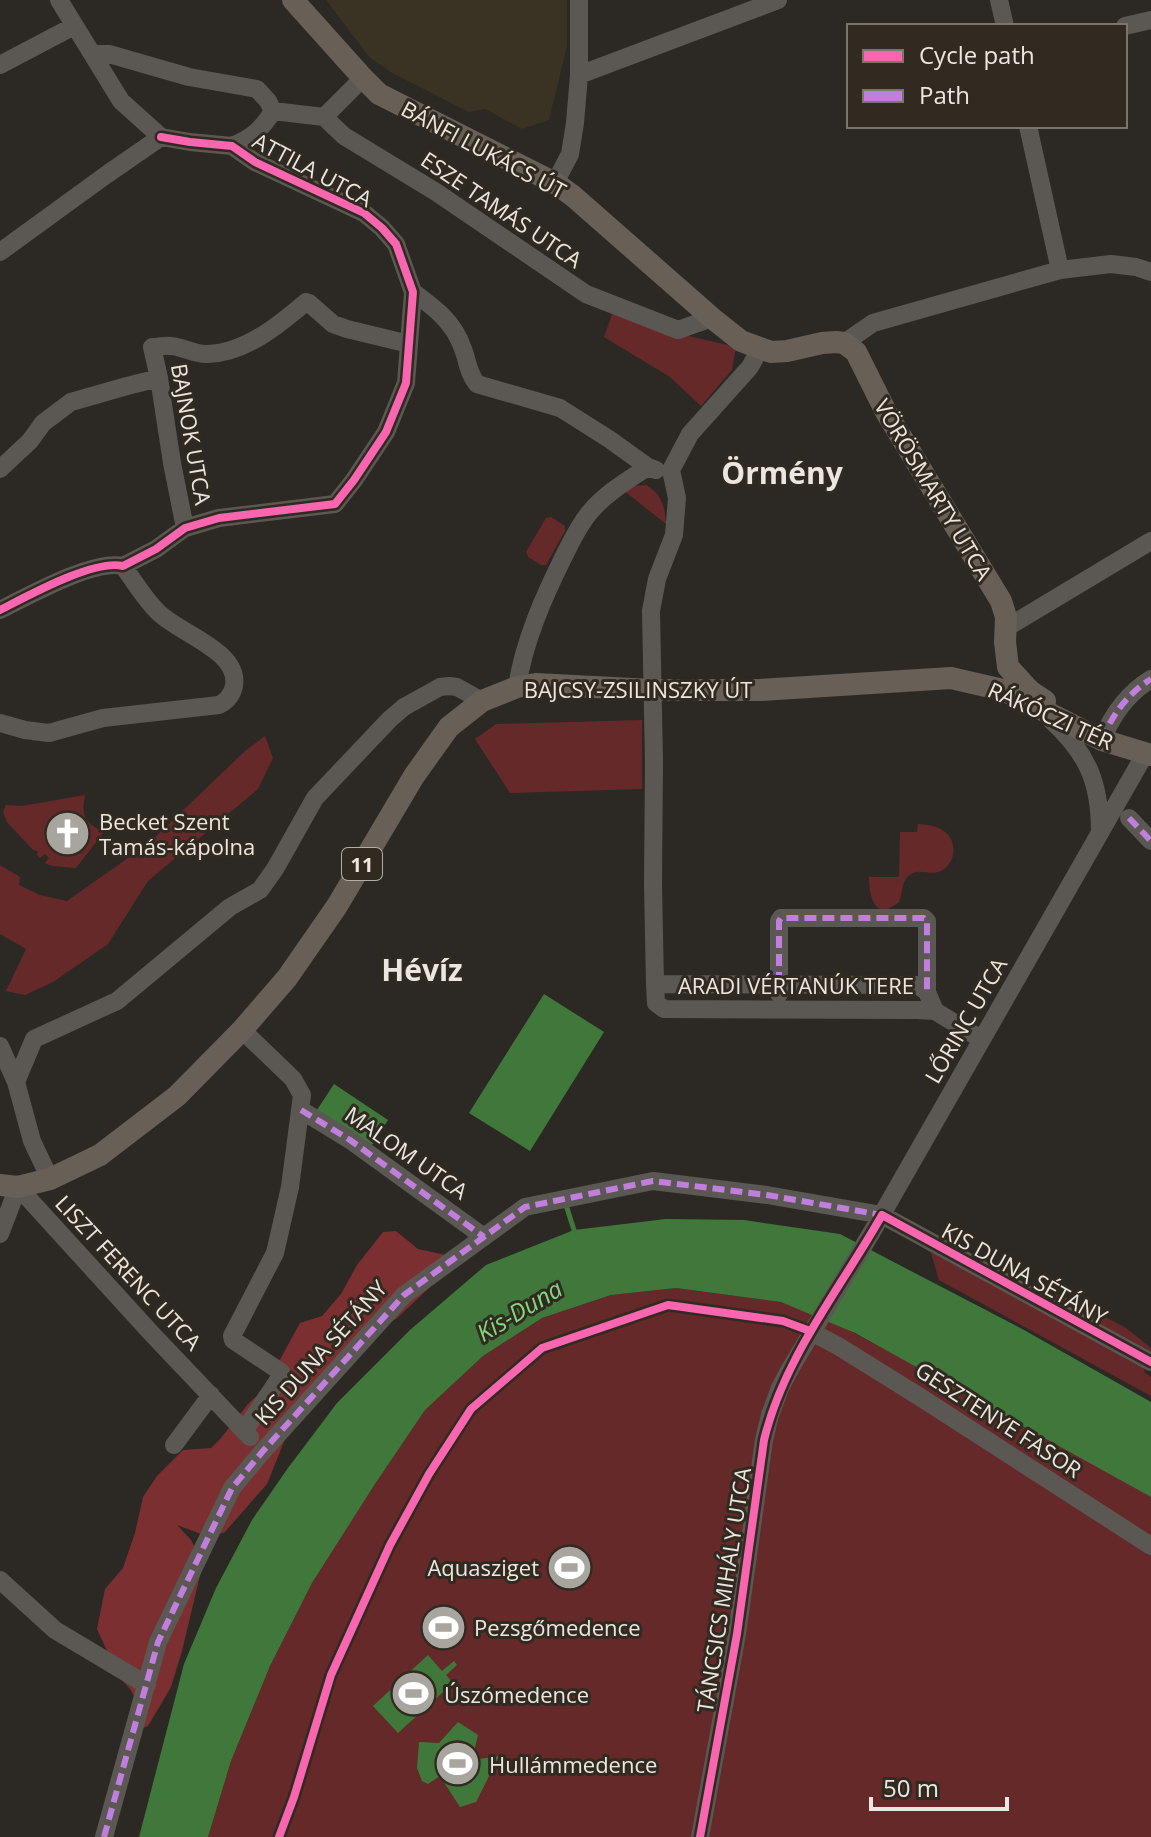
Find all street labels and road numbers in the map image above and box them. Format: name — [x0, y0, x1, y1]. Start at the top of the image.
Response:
street label: BÁNFI LUKÁCS ÚT — [396, 93, 572, 205]
street label: ATTILA UTCA — [248, 125, 378, 213]
street label: ESZE TAMÁS UTCA — [416, 144, 588, 274]
street label: BAJNOK UTCA — [165, 361, 219, 507]
street label: VÖRÖSMARTY UTCA — [868, 393, 1000, 585]
street label: BAJCSY-ZSILINSZKY ÚT — [524, 674, 752, 704]
street label: RÁKÓCZI TÉR — [984, 674, 1119, 756]
road number: 11 — [342, 848, 382, 880]
street label: LŐRINC UTCA — [917, 952, 1013, 1088]
street label: ARADI VÉRTANÚK TERE — [678, 970, 914, 1000]
street label: MALOM UTCA — [340, 1098, 475, 1206]
street label: LISZT FERENC UTCA — [49, 1188, 209, 1356]
street label: KIS DUNA SÉTÁNY — [937, 1215, 1114, 1331]
street label: KIS DUNA SÉTÁNY — [247, 1273, 393, 1431]
street label: GESZTENYE FASOR — [910, 1354, 1088, 1484]
street label: TÁNCSICS MIHÁLY UTCA — [689, 1465, 757, 1715]

